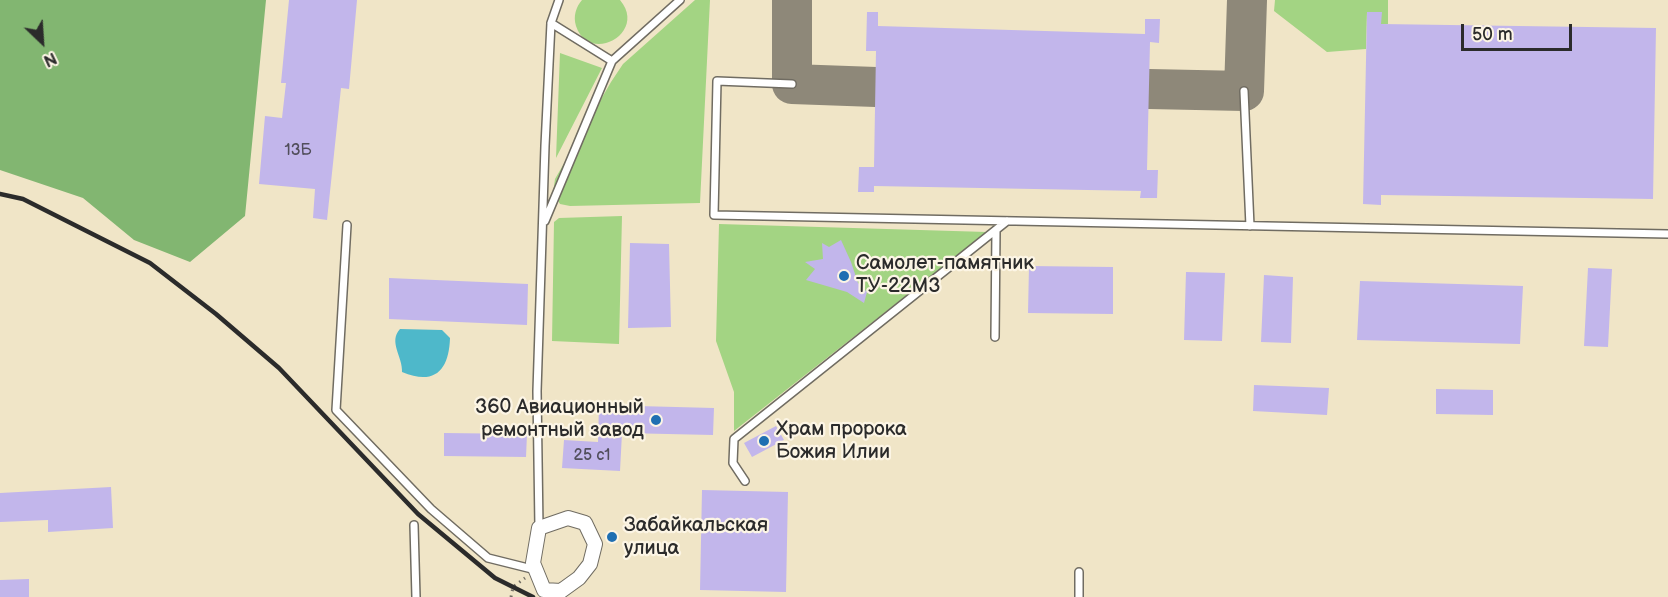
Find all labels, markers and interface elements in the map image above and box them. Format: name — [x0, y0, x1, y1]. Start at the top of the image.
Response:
north arrow — [12, 12, 72, 72]
scale bar — [1464, 12, 1575, 50]
text: 50 m — [1472, 24, 1513, 45]
text: N — [40, 48, 59, 70]
house number: 13Б — [284, 141, 312, 161]
place label: Самолет-памятник ТУ-22М3 — [856, 252, 1034, 299]
marker: Самолет-памятник ТУ-22М3 — [837, 269, 851, 283]
place label: 360 Авиационный ремонтный завод — [475, 396, 644, 443]
marker: 360 Авиационный ремонтный завод — [649, 413, 663, 427]
place label: Храм пророка Божия Илии — [776, 418, 907, 465]
marker: Храм пророка Божия Илии — [757, 434, 771, 448]
house number: 25 с1 — [574, 446, 610, 466]
place label: Забайкальская улица — [624, 514, 768, 561]
marker: Забайкальская улица — [605, 530, 619, 544]

